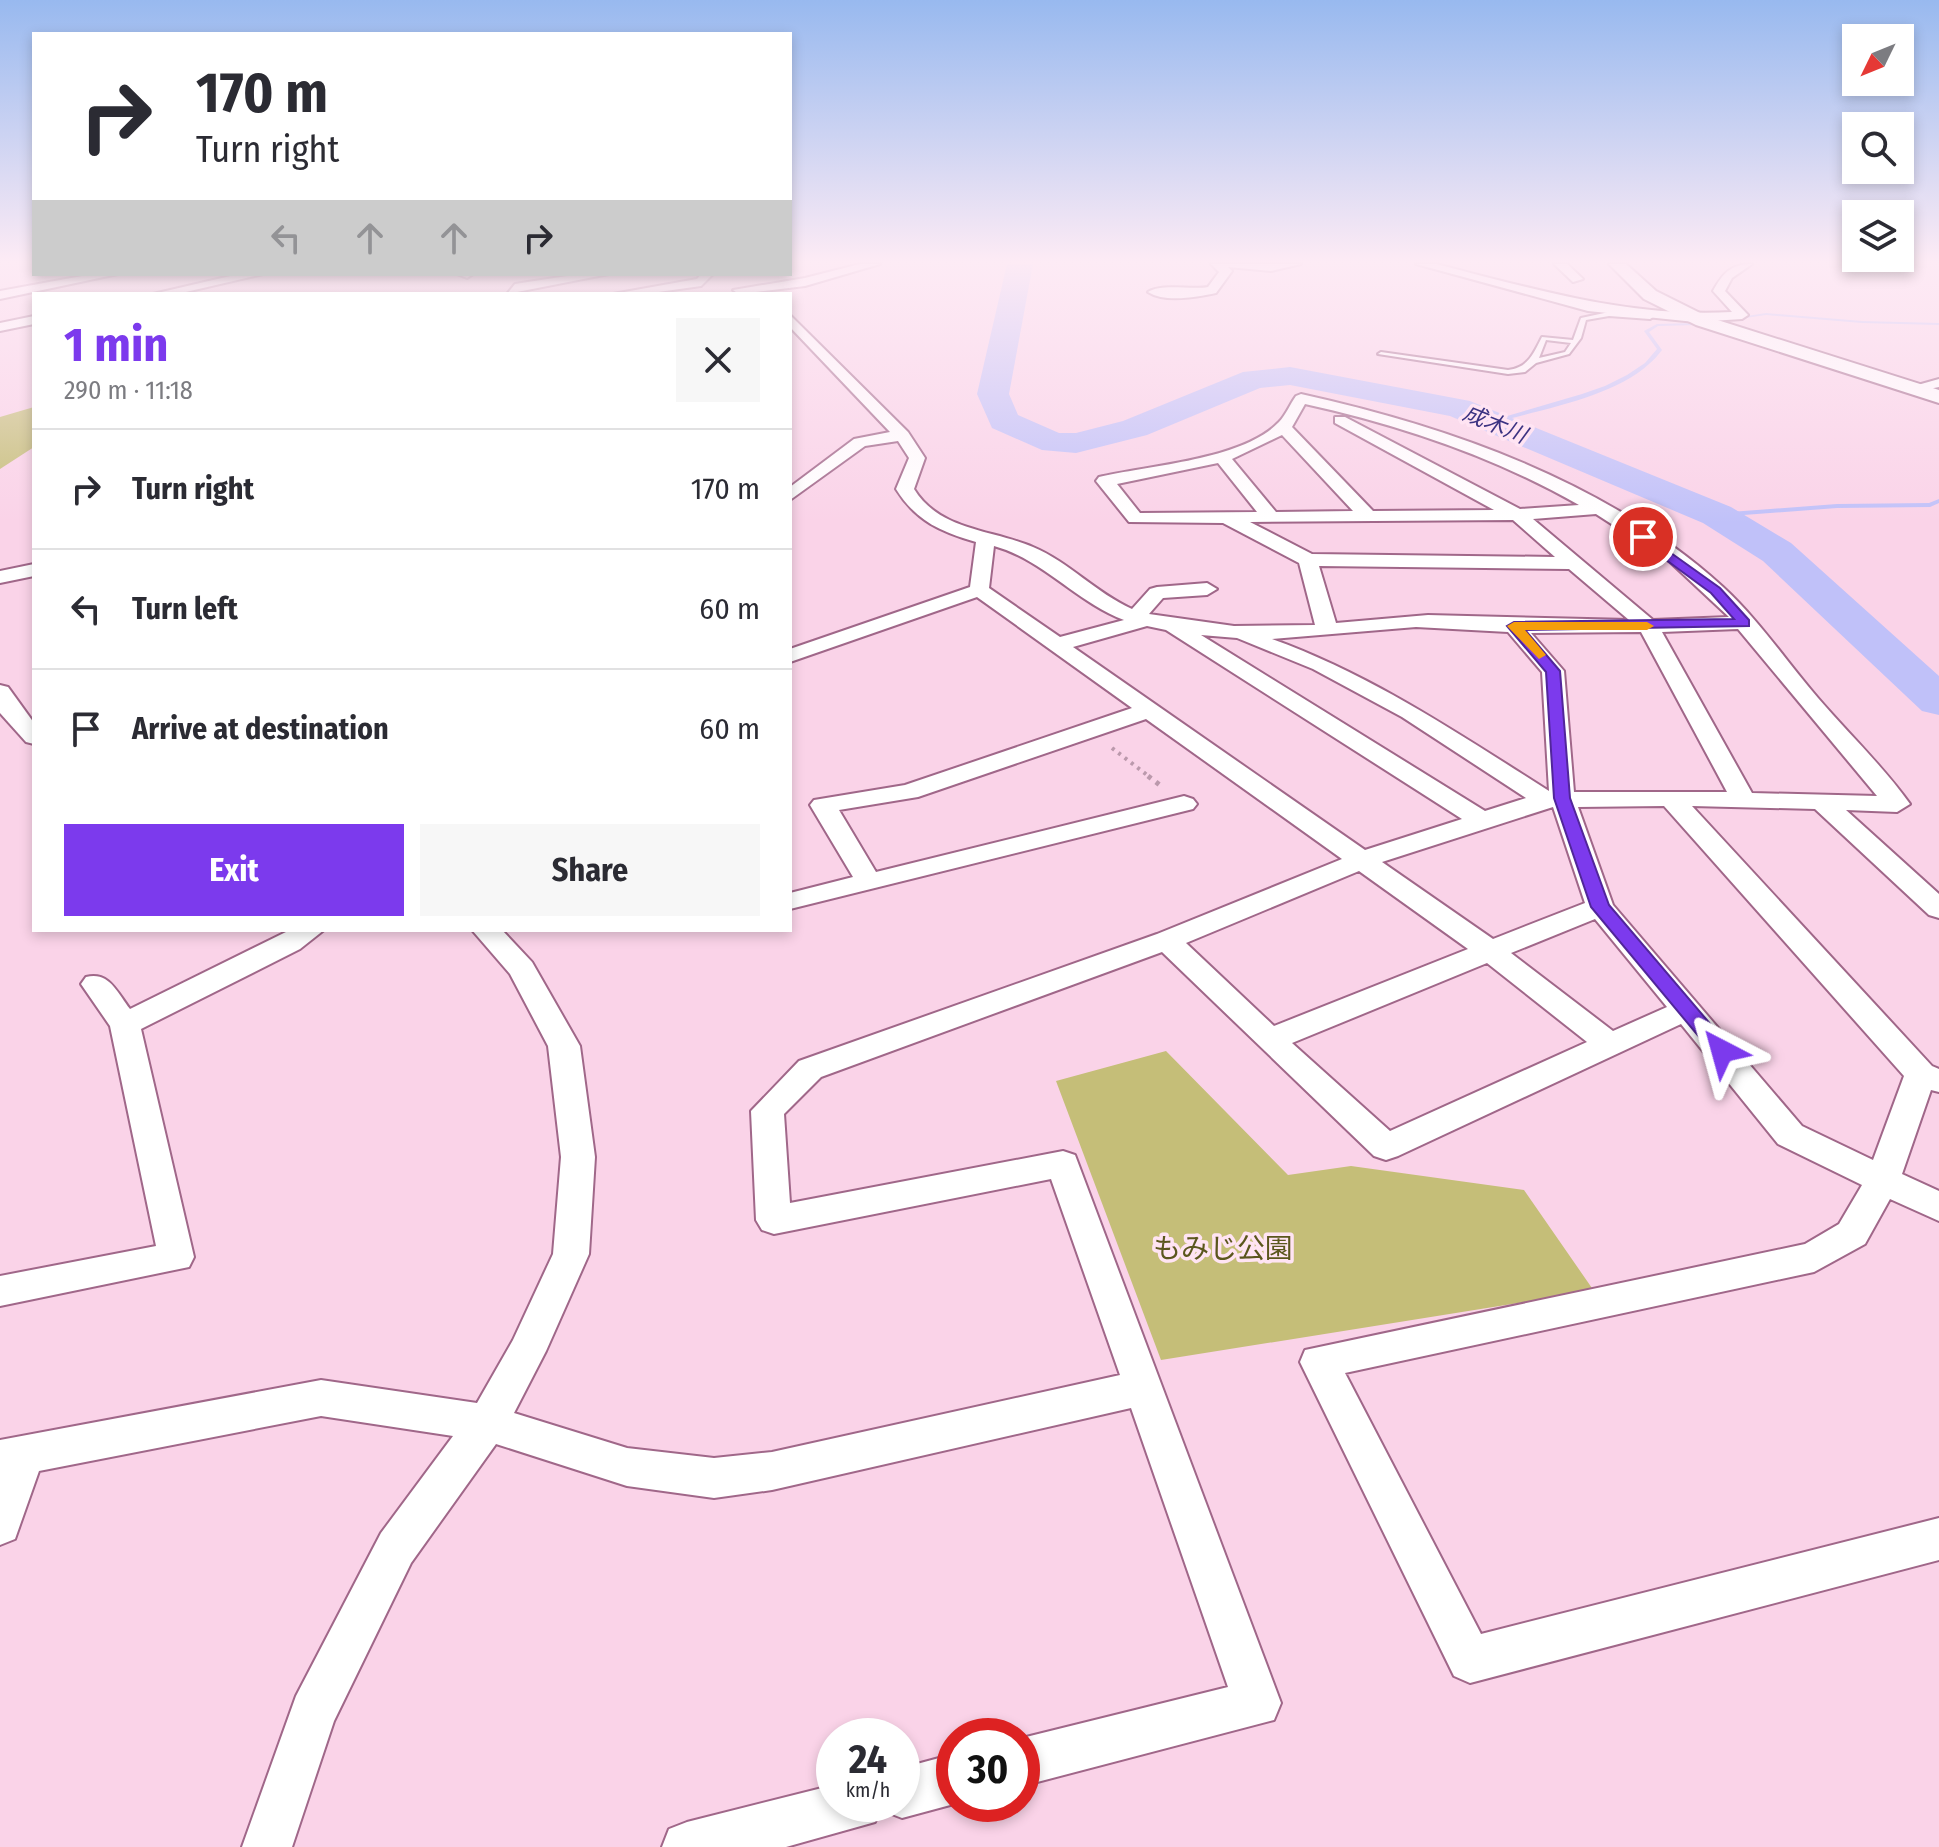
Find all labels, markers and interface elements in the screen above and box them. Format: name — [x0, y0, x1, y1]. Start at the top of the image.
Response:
north arrow — [1842, 24, 1914, 96]
map controls — [1842, 24, 1914, 272]
text: 170 m — [196, 60, 328, 127]
icon: right — [64, 64, 168, 168]
button: search — [1842, 112, 1914, 184]
text: Turn right — [196, 128, 339, 172]
button: layers — [1842, 200, 1914, 272]
icon: left — [264, 216, 308, 260]
icon: ahead — [348, 216, 392, 260]
icon: ahead — [432, 216, 476, 260]
icon: right — [516, 216, 560, 260]
text: 1 min — [64, 316, 169, 374]
button: close — [676, 318, 760, 402]
text: 290 m · 11:18 — [64, 375, 193, 406]
water label: 成木川 — [1459, 399, 1533, 450]
icon: right — [64, 467, 108, 511]
text: Turn right — [132, 471, 254, 507]
text: 170 m — [691, 471, 760, 507]
pin — [1609, 503, 1677, 571]
icon: arrive — [1621, 515, 1665, 559]
icon: left — [64, 587, 108, 631]
text: Turn left — [132, 591, 238, 627]
text: 60 m — [699, 591, 760, 627]
icon: arrive — [64, 707, 108, 751]
text: Arrive at destination — [132, 711, 389, 747]
text: 60 m — [699, 711, 760, 747]
button: Exit — [64, 824, 404, 916]
button: Share — [420, 824, 760, 916]
position arrow — [1680, 1009, 1764, 1093]
park label: もみじ公園 — [1153, 1232, 1293, 1265]
speed limit sign: 30 — [936, 1718, 1040, 1822]
text: 24 — [849, 1736, 887, 1784]
text: km/h — [846, 1778, 890, 1802]

